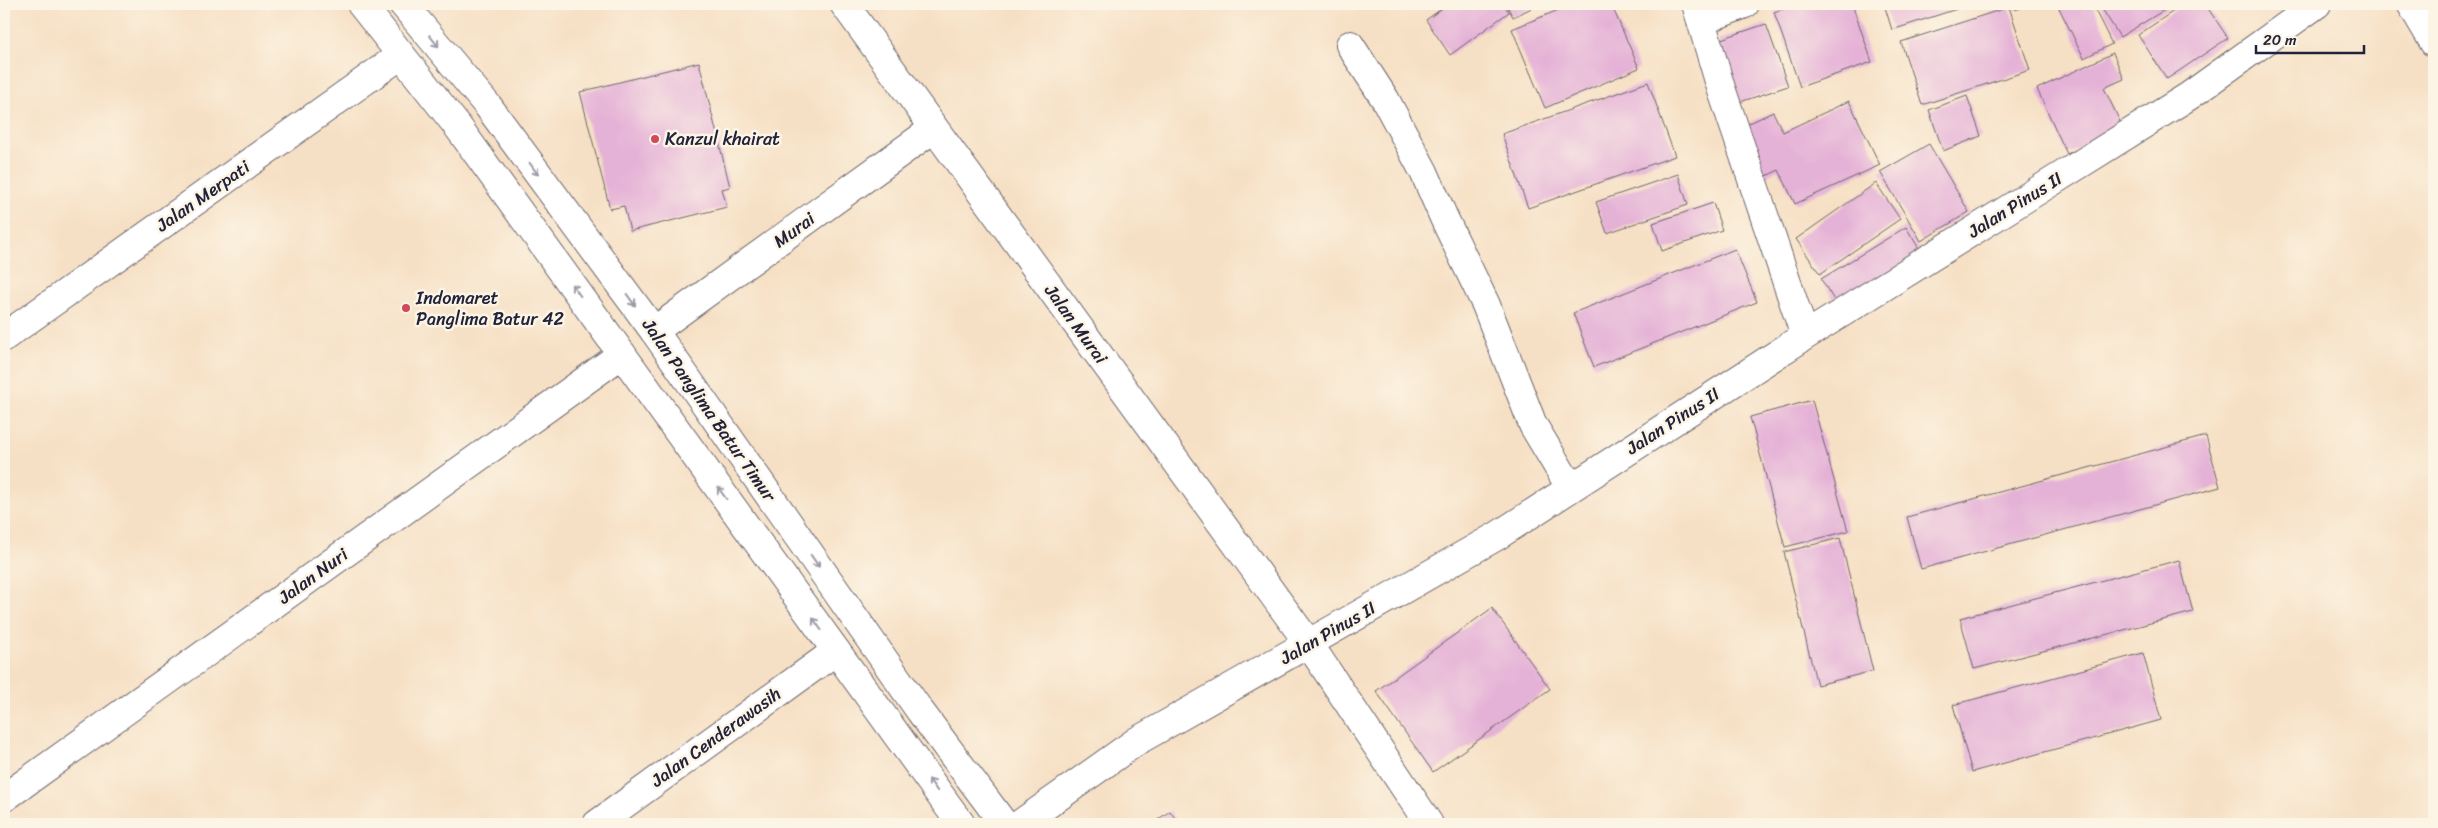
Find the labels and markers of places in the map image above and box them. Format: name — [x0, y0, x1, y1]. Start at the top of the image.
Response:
place label: Kanzul khairat — [665, 123, 780, 155]
marker: Kanzul khairat — [649, 133, 661, 145]
place label: Indomaret Panglima Batur 42 — [415, 282, 564, 335]
marker: Indomaret Panglima Batur 42 — [400, 302, 412, 314]

